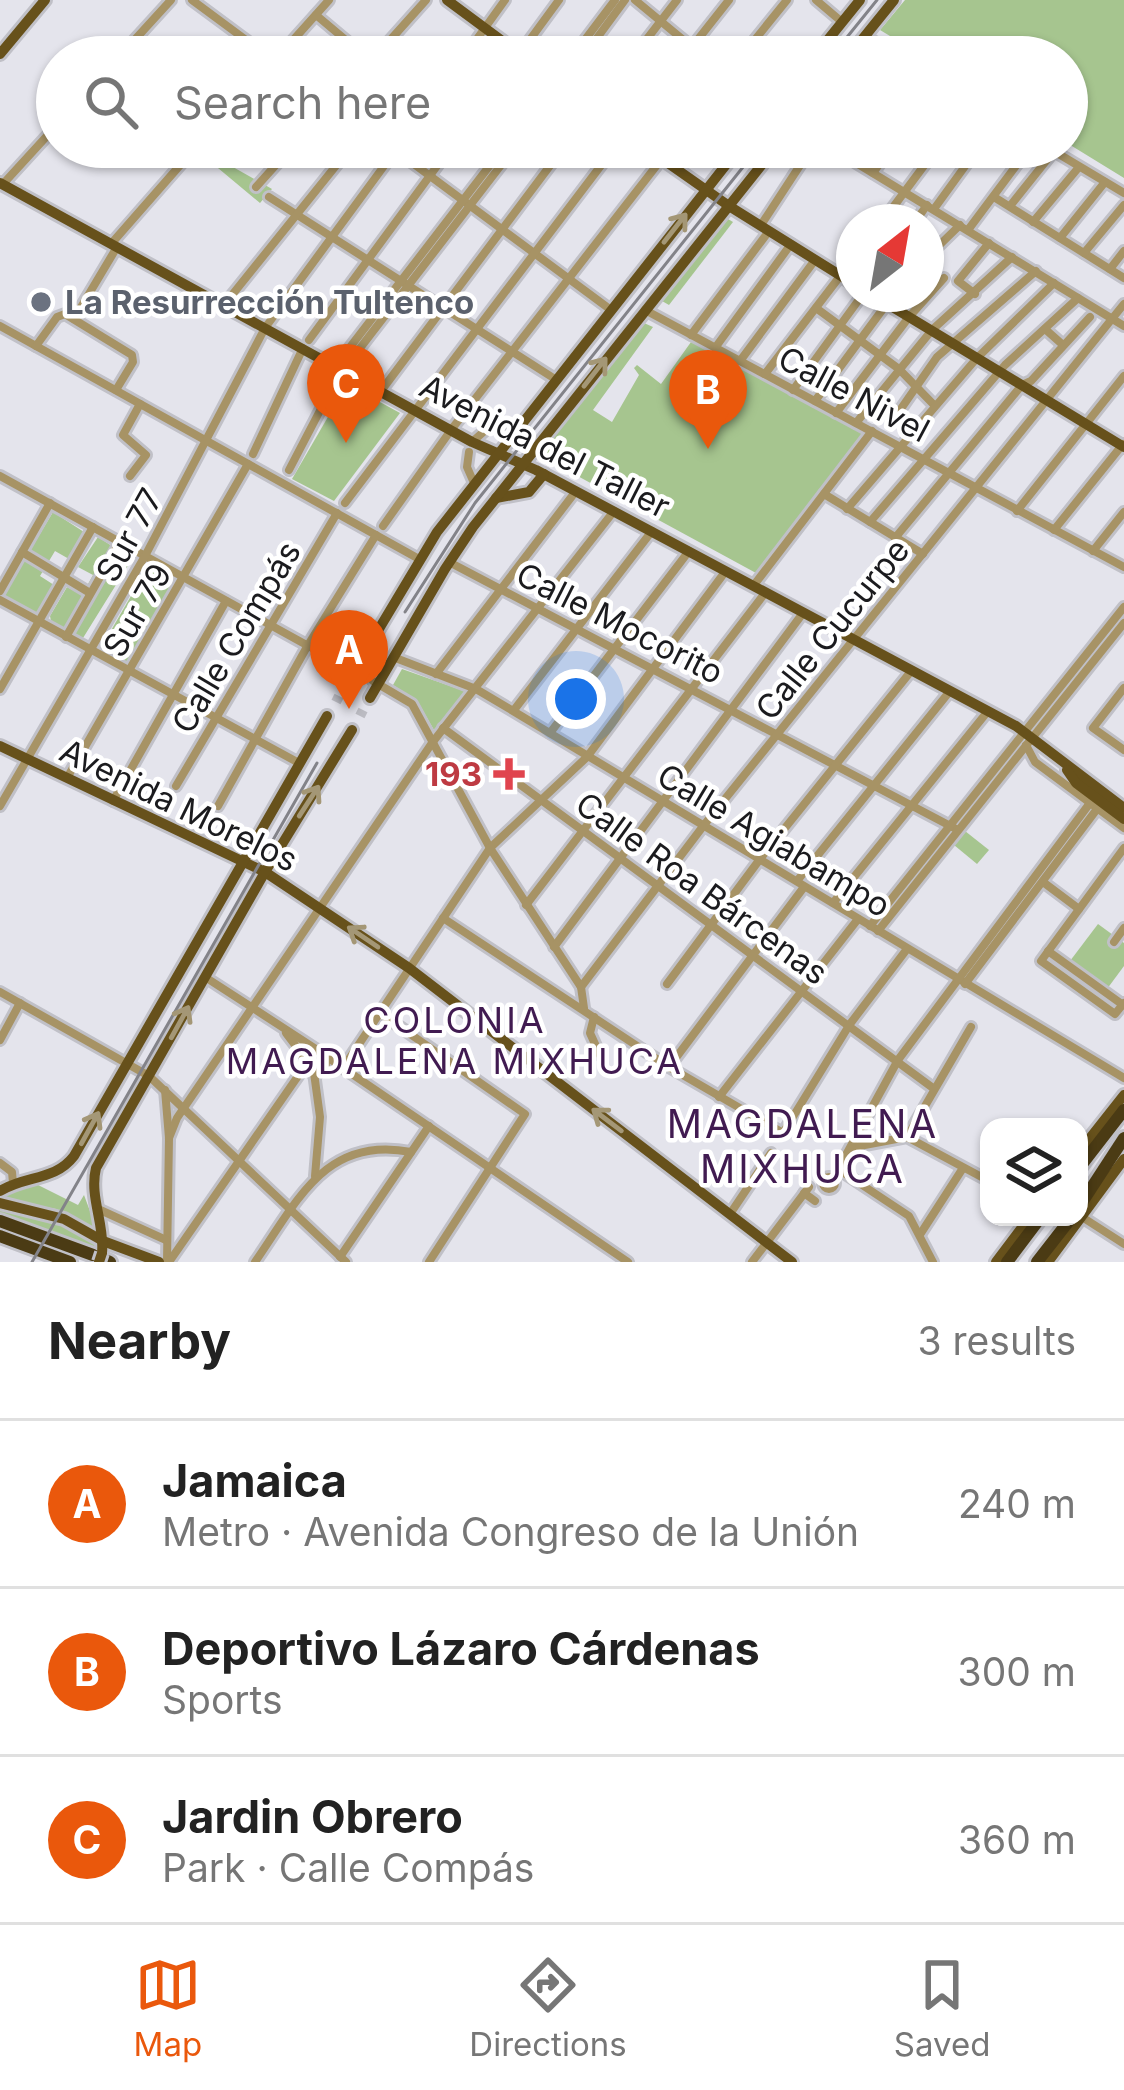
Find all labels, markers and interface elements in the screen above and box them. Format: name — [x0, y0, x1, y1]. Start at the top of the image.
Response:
search box — [36, 36, 1088, 168]
icon: search — [78, 69, 144, 135]
text: Search here — [174, 75, 431, 130]
north arrow — [836, 204, 944, 312]
one-way arrow — [661, 213, 688, 245]
place label: La Resurrección Tultenco — [65, 282, 474, 322]
marker: La Resurrección Tultenco — [28, 289, 54, 315]
street label: Calle Nivel — [772, 338, 936, 450]
pin: C — [307, 344, 385, 443]
pin: B — [669, 350, 747, 449]
one-way arrow — [581, 357, 608, 388]
street label: Avenida del Taller — [413, 366, 677, 526]
street label: Sur 77 — [87, 481, 171, 589]
street label: Calle Cucurpe — [747, 530, 917, 728]
street label: Calle Compás — [163, 534, 309, 740]
street label: Calle Mocorito — [510, 554, 730, 692]
street label: Sur 79 — [94, 556, 180, 664]
pin: A — [310, 610, 388, 709]
your location — [546, 669, 606, 729]
street label: Avenida Morelos — [54, 730, 304, 880]
place label: 193 — [425, 754, 482, 794]
street label: Calle Agiabampo — [650, 755, 898, 925]
marker: 193 — [493, 758, 525, 790]
street label: Calle Roa Bárcenas — [568, 783, 836, 993]
one-way arrow — [296, 785, 321, 819]
one-way arrow — [347, 925, 381, 950]
district label: COLONIA MAGDALENA MIXHUCA — [226, 998, 684, 1083]
one-way arrow — [169, 1005, 192, 1040]
district label: MAGDALENA MIXHUCA — [667, 1100, 939, 1192]
one-way arrow — [592, 1107, 624, 1134]
one-way arrow — [79, 1111, 102, 1146]
map controls — [980, 1118, 1088, 1226]
button: layers — [980, 1118, 1088, 1226]
text: Nearby — [48, 1310, 231, 1371]
text: 3 results — [918, 1317, 1076, 1364]
text: Jamaica — [162, 1453, 347, 1508]
text: A — [72, 1480, 102, 1527]
text: 240 m — [958, 1480, 1076, 1527]
text: Metro · Avenida Congreso de la Unión — [162, 1508, 859, 1555]
text: Deportivo Lázaro Cárdenas — [162, 1621, 760, 1676]
text: B — [74, 1648, 100, 1695]
text: 300 m — [958, 1648, 1076, 1695]
text: Sports — [162, 1676, 283, 1723]
text: Jardin Obrero — [162, 1789, 463, 1844]
text: C — [73, 1816, 101, 1863]
text: 360 m — [958, 1816, 1076, 1863]
text: Park · Calle Compás — [162, 1844, 534, 1891]
tab: Map — [134, 1952, 202, 2064]
tab: Directions — [469, 1952, 627, 2064]
tab: Saved — [894, 1952, 990, 2064]

